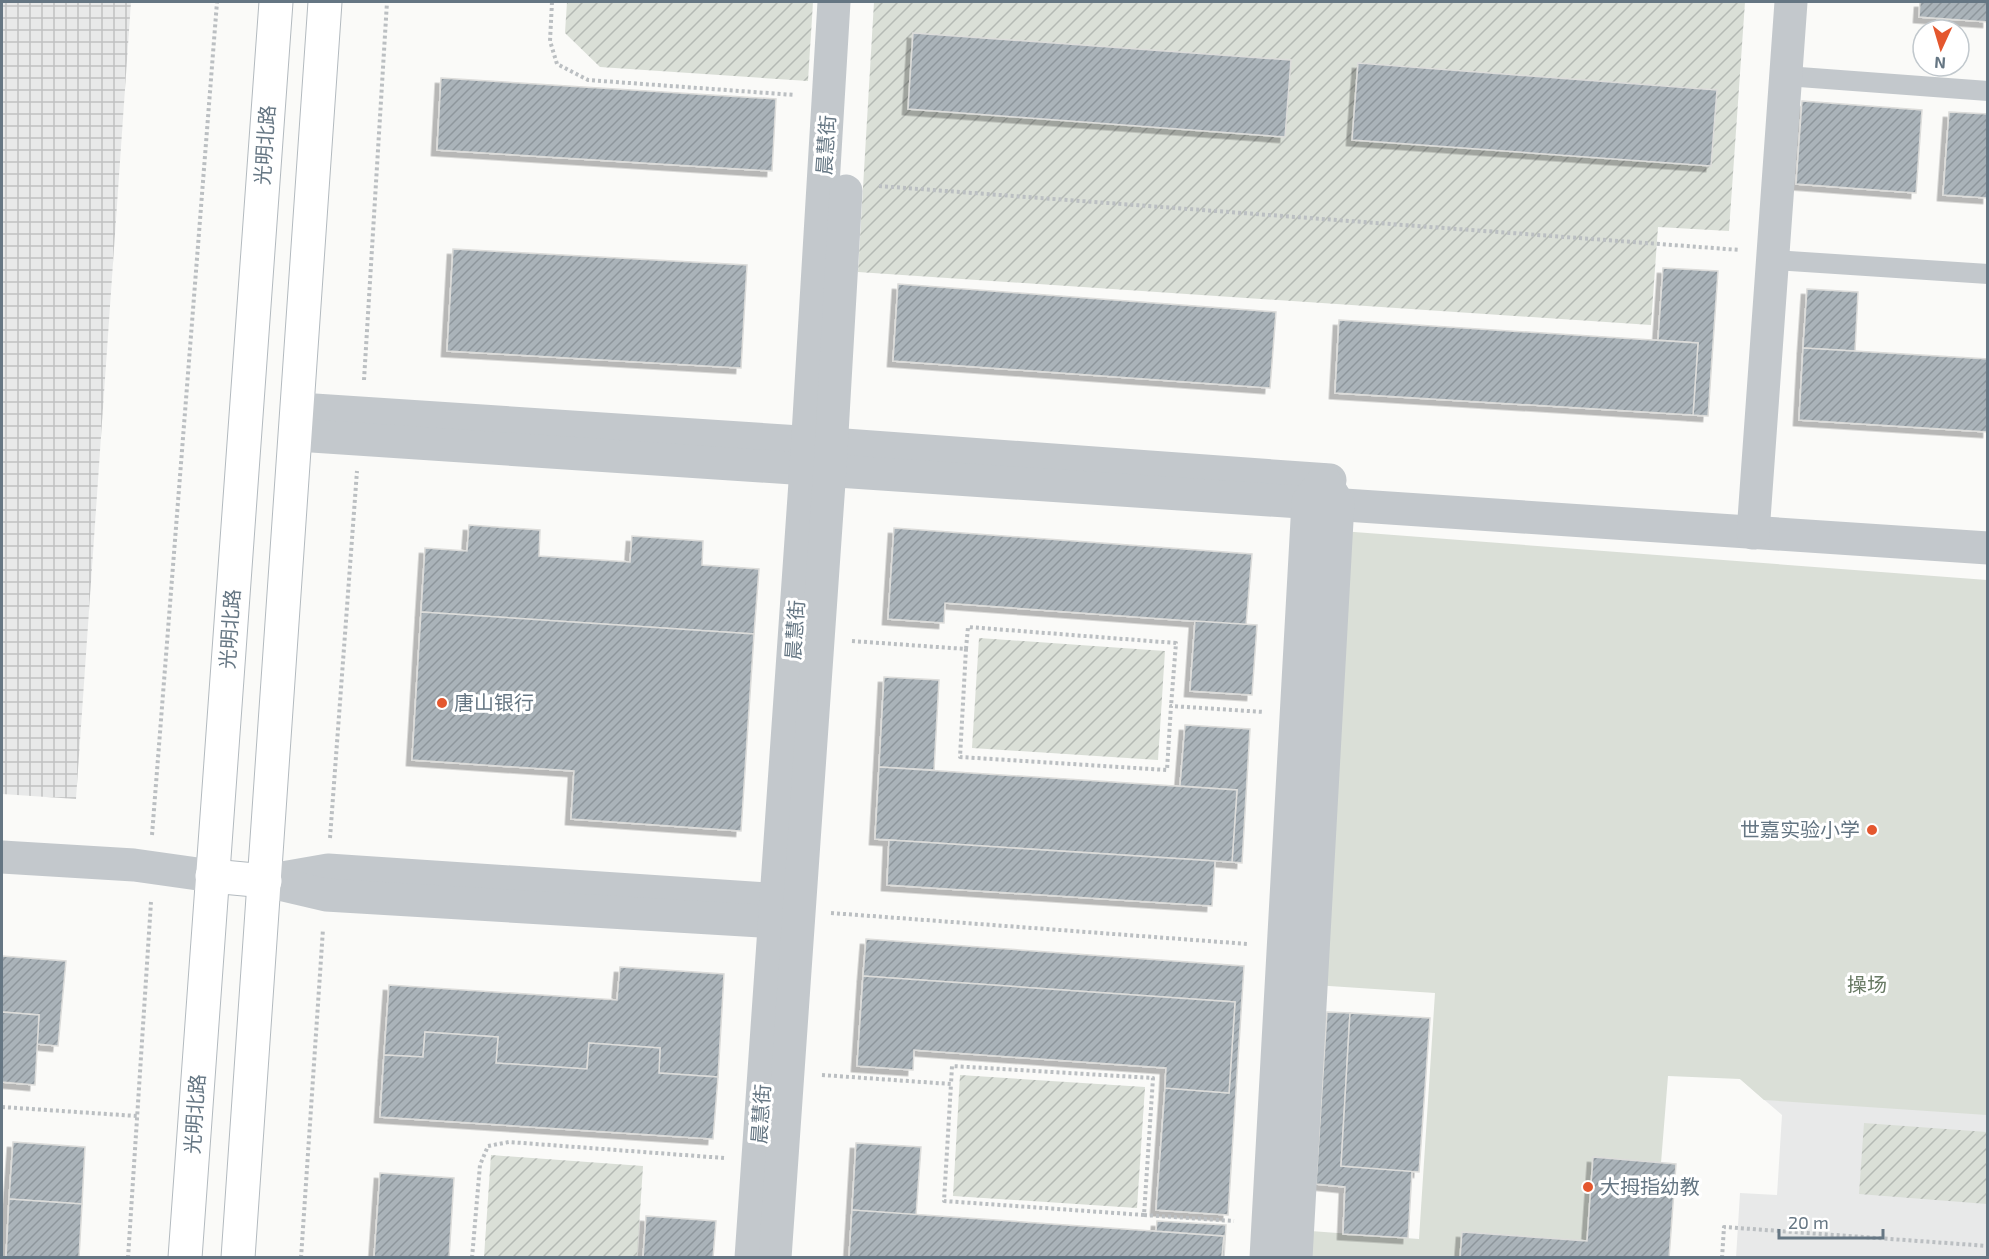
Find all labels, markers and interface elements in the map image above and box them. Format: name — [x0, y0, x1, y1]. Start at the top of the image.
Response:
north arrow — [1911, 18, 1971, 78]
text: N — [1933, 54, 1946, 73]
street label: 光明北路 — [249, 104, 279, 186]
street label: 晨慧街 — [811, 114, 839, 176]
street label: 光明北路 — [214, 588, 244, 670]
street label: 晨慧街 — [780, 599, 808, 661]
place label: 唐山银行 — [454, 690, 534, 714]
marker: 唐山银行 — [435, 696, 449, 710]
place label: 世嘉实验小学 — [1740, 817, 1860, 841]
marker: 世嘉实验小学 — [1865, 823, 1879, 837]
park label: 操场 — [1847, 972, 1887, 996]
street label: 光明北路 — [179, 1073, 209, 1155]
street label: 晨慧街 — [746, 1083, 774, 1145]
place label: 大拇指幼教 — [1600, 1174, 1700, 1198]
marker: 大拇指幼教 — [1581, 1180, 1595, 1194]
scale bar — [1779, 1202, 1882, 1240]
text: 20 m — [1788, 1211, 1829, 1233]

